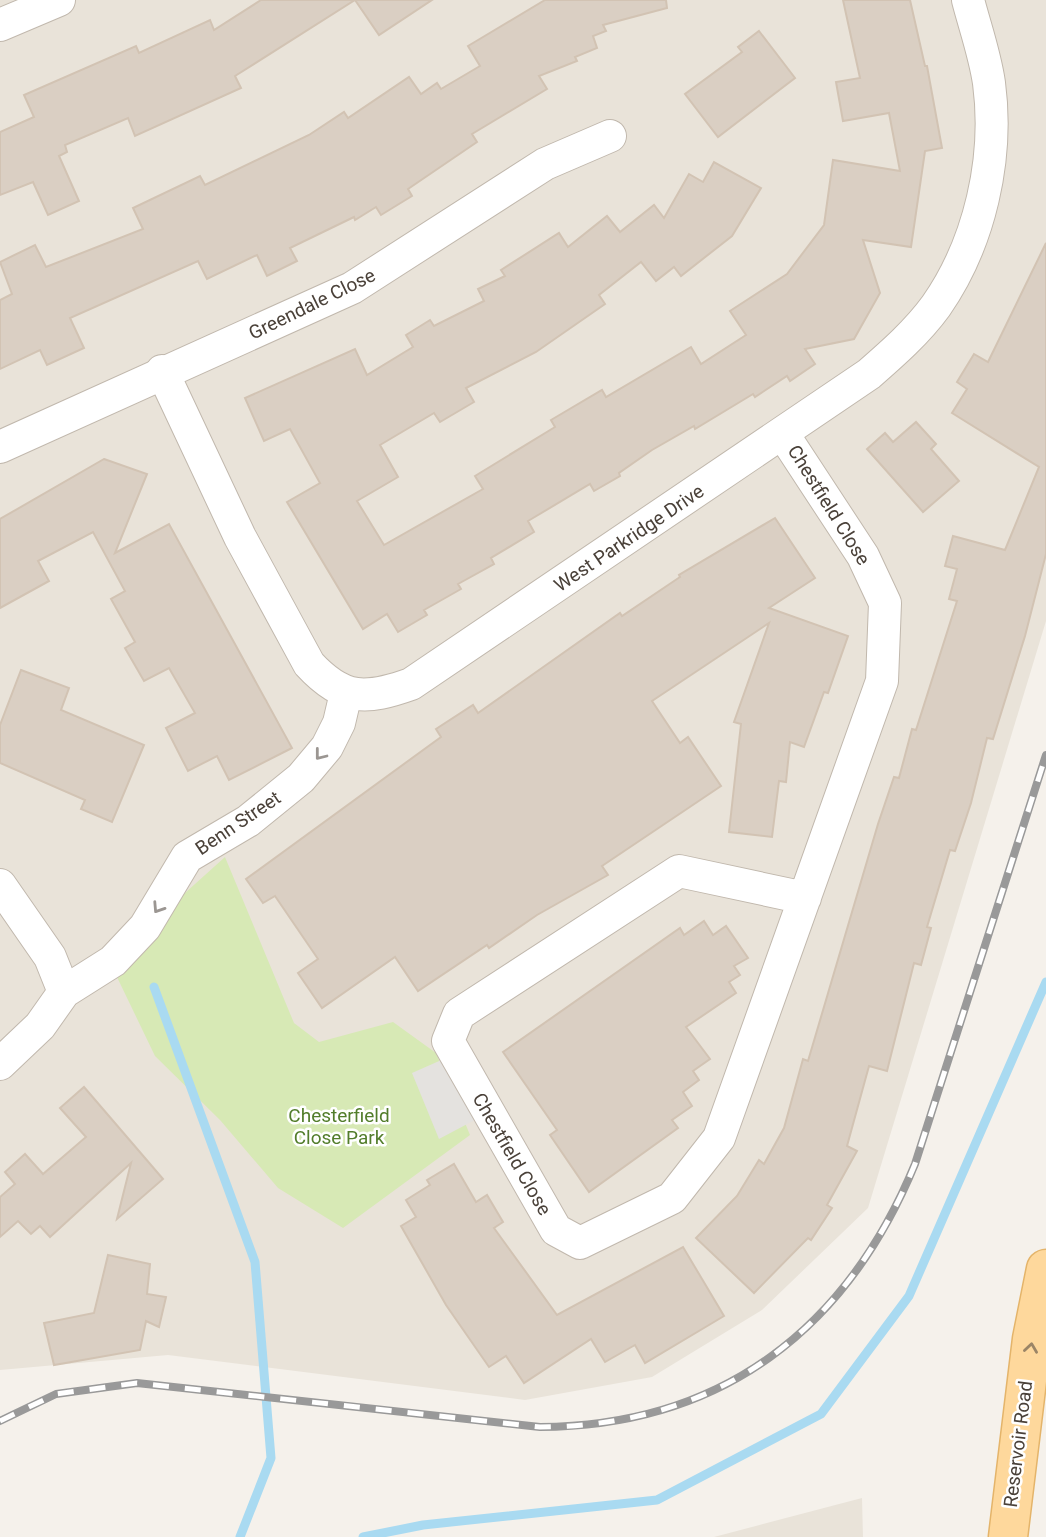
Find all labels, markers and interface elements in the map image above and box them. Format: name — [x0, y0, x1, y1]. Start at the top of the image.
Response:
street label: Greendale Close — [245, 263, 379, 345]
street label: Chestfield Close — [783, 441, 875, 569]
street label: West Parkridge Drive — [550, 479, 708, 597]
one-way arrow — [315, 747, 328, 760]
street label: Benn Street — [191, 786, 285, 860]
one-way arrow — [154, 900, 166, 913]
street label: Chestfield Close — [468, 1089, 556, 1219]
park label: Chesterfield Close Park — [288, 1104, 390, 1149]
one-way arrow — [1023, 1342, 1038, 1354]
street label: Reservoir Road — [999, 1379, 1037, 1509]

